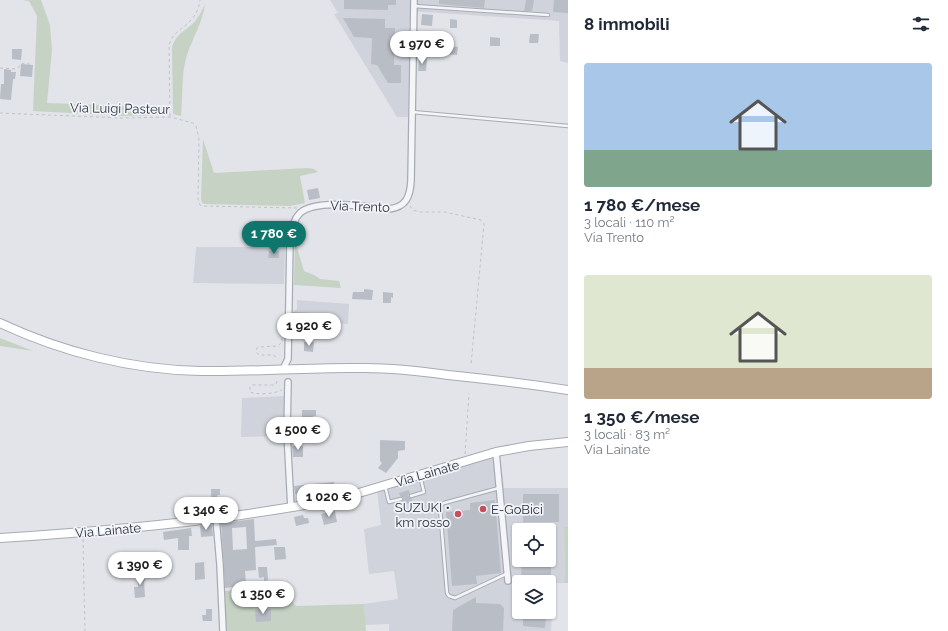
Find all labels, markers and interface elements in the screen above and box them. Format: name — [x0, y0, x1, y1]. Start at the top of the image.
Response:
icon: filters — [910, 13, 932, 35]
text: 8 immobili — [584, 14, 669, 34]
pin: 1 970 € — [385, 31, 459, 65]
text: 1 970 € — [399, 36, 445, 51]
icon: home — [722, 89, 794, 161]
street label: Via Luigi Pasteur — [70, 100, 170, 117]
text: 1 780 €/mese — [584, 195, 700, 215]
street label: Via Trento — [330, 198, 390, 215]
text: 3 locali · 110 m² — [584, 215, 675, 230]
pin: 1 780 € — [237, 221, 311, 255]
text: 1 780 € — [251, 226, 297, 241]
text: Via Trento — [584, 230, 644, 245]
icon: home — [722, 301, 794, 373]
pin: 1 920 € — [272, 313, 346, 347]
text: 1 920 € — [286, 318, 332, 333]
text: 1 350 €/mese — [584, 407, 699, 427]
pin: 1 500 € — [261, 417, 335, 451]
text: 1 500 € — [275, 422, 321, 437]
text: 3 locali · 83 m² — [584, 427, 670, 442]
text: Via Lainate — [584, 442, 650, 457]
street label: Via Lainate — [393, 457, 461, 490]
pin: 1 020 € — [292, 484, 366, 518]
text: 1 020 € — [306, 489, 352, 504]
pin: 1 340 € — [169, 497, 243, 531]
place label: SUZUKI • km rosso — [395, 500, 450, 530]
text: 1 340 € — [183, 502, 229, 517]
place label: E-GoBici — [491, 502, 543, 517]
marker: E-GoBici — [478, 504, 488, 514]
marker: SUZUKI • km rosso — [453, 509, 463, 519]
street label: Via Lainate — [74, 520, 142, 541]
map controls — [512, 523, 556, 619]
button: locate — [512, 523, 556, 567]
pin: 1 390 € — [103, 552, 177, 586]
text: 1 390 € — [117, 557, 163, 572]
button: layers — [512, 575, 556, 619]
pin: 1 350 € — [226, 581, 300, 615]
text: 1 350 € — [240, 586, 286, 601]

